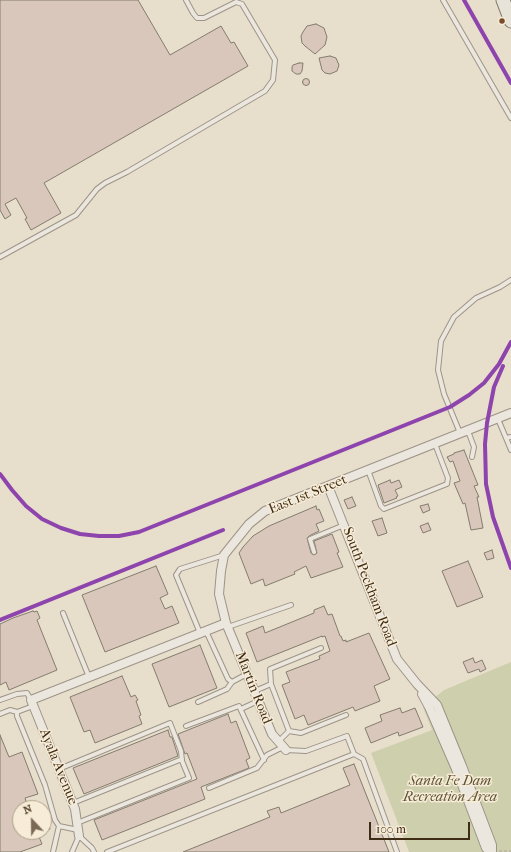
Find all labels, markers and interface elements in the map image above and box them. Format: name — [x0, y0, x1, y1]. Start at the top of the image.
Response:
unlabelled marker — [497, 16, 507, 26]
street label: East 1st Street — [266, 472, 350, 518]
street label: South Peckham Road — [338, 525, 400, 649]
street label: Martin Road — [231, 649, 275, 727]
street label: Ayala Avenue — [35, 726, 81, 808]
park label: Santa Fe Dam Recreation Area — [403, 774, 497, 806]
north arrow — [12, 800, 52, 840]
text: N — [21, 802, 34, 817]
scale bar — [371, 814, 472, 840]
text: 100 m — [376, 822, 406, 836]

